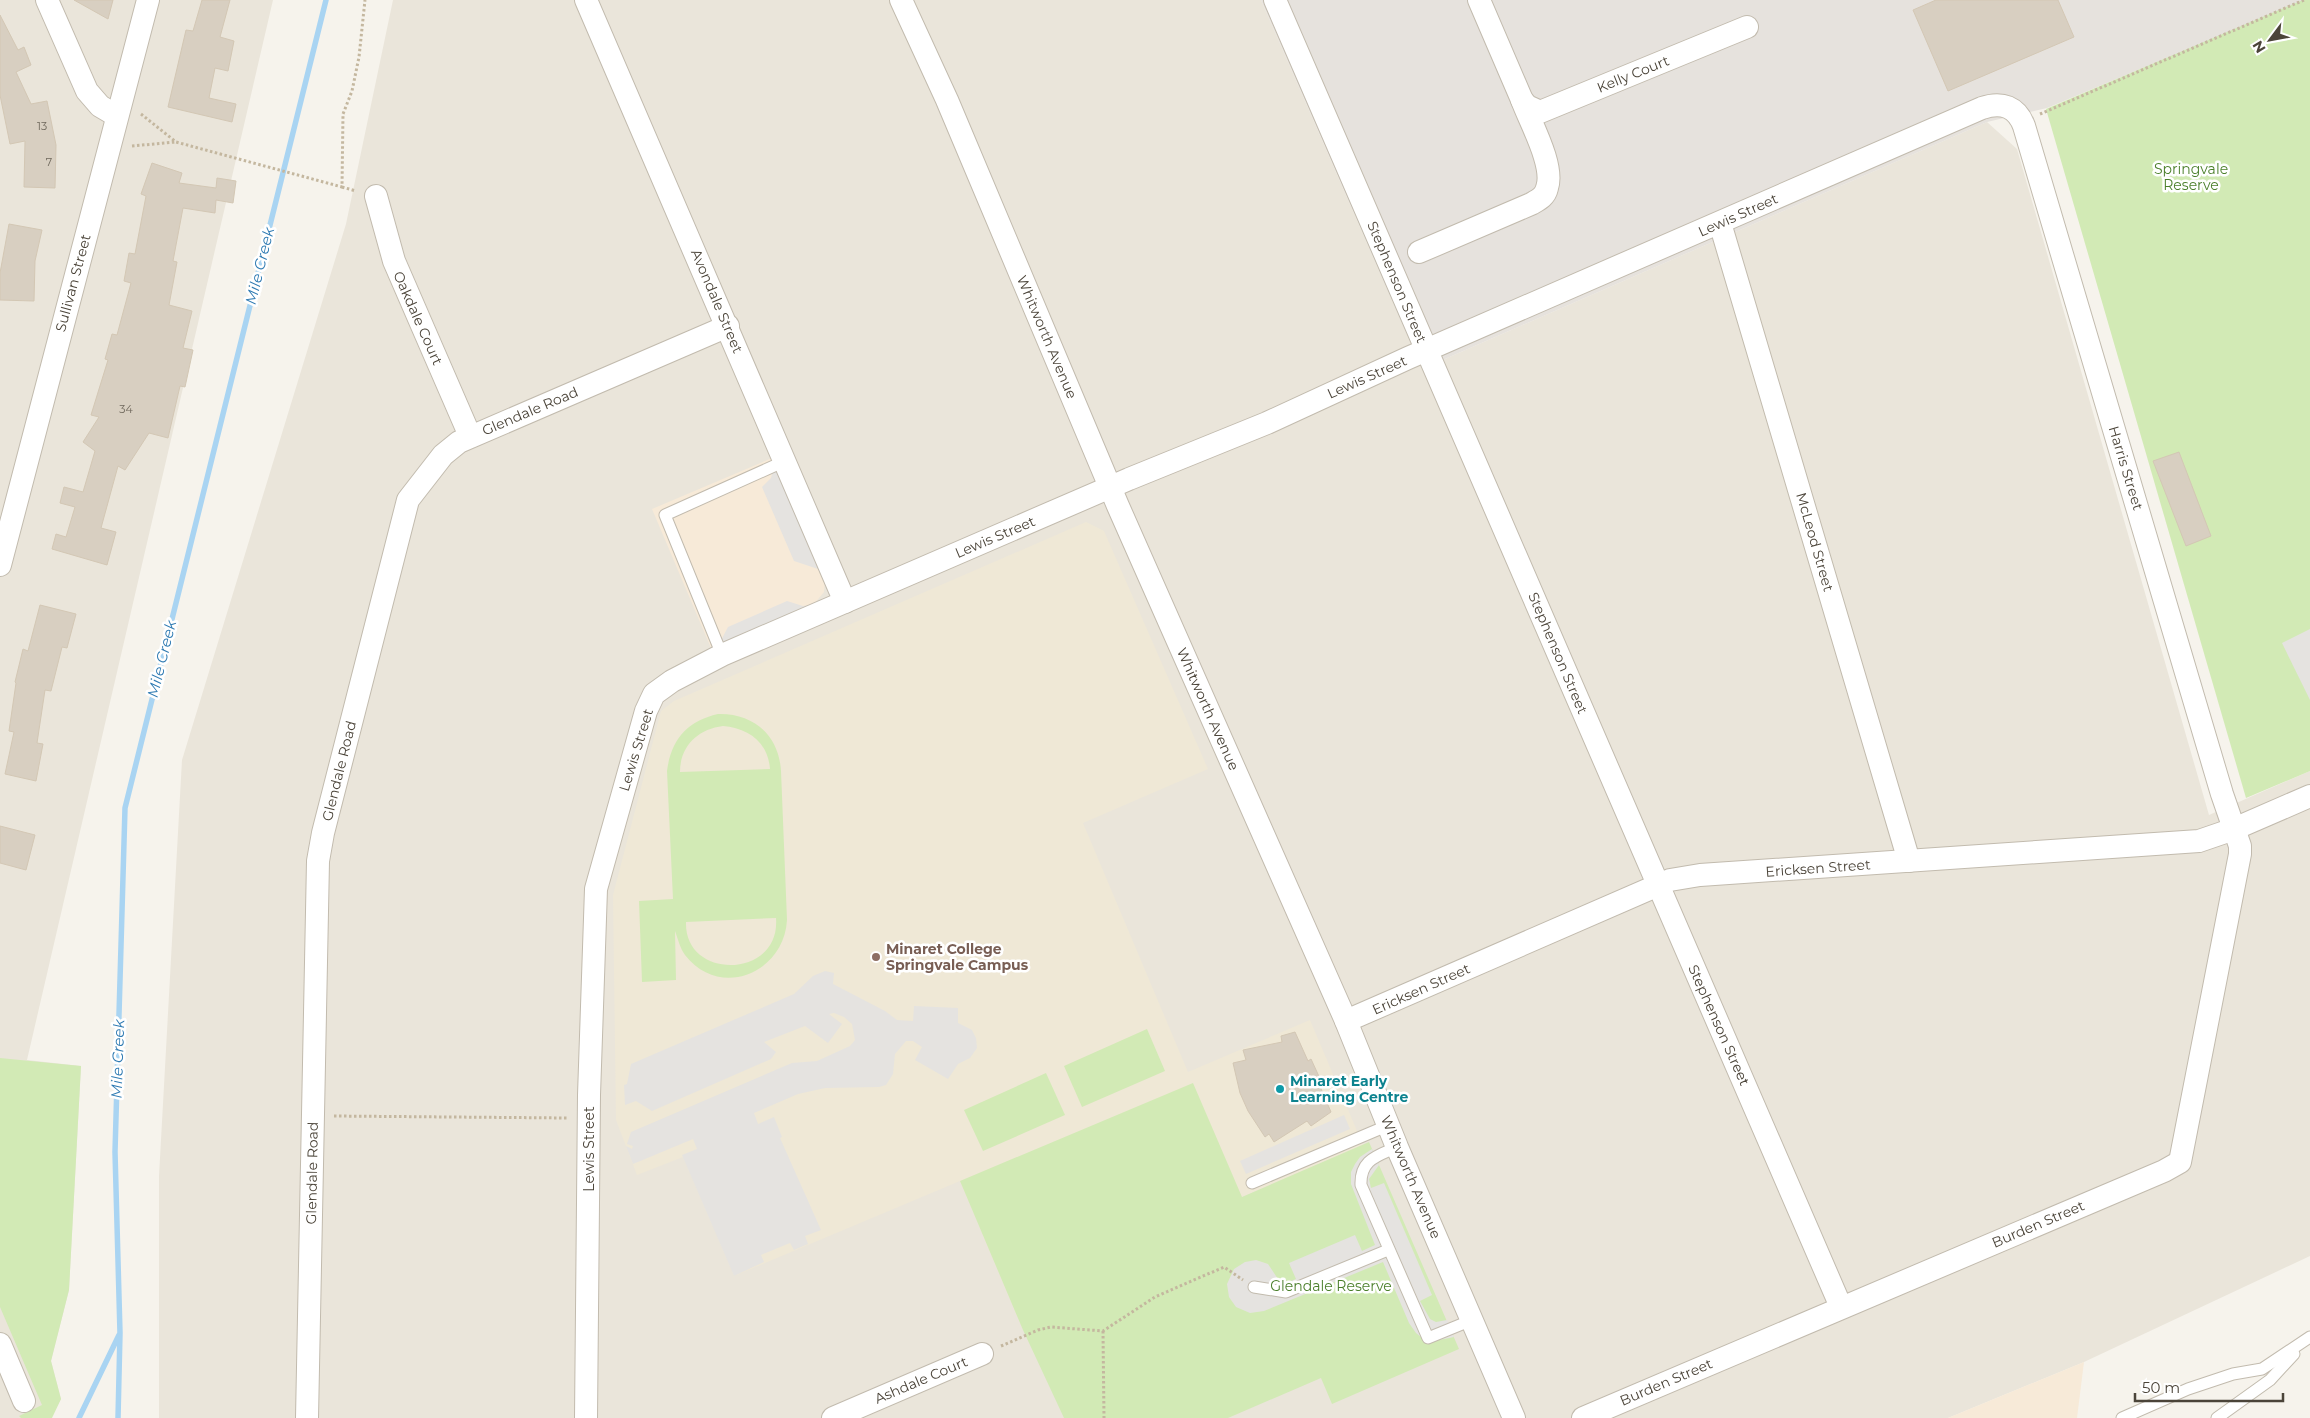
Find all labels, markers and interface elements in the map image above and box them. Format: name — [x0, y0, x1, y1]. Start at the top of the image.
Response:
north arrow — [2245, 15, 2295, 65]
text: N — [2248, 37, 2270, 56]
street label: Kelly Court — [1594, 51, 1672, 97]
house number: 13 — [37, 119, 47, 133]
house number: 7 — [46, 155, 52, 169]
park label: Springvale Reserve — [2154, 160, 2228, 194]
street label: Lewis Street — [1695, 189, 1781, 241]
street label: Stephenson Street — [1363, 218, 1431, 346]
water label: Mile Creek — [241, 224, 279, 307]
street label: Sullivan Street — [51, 232, 95, 334]
street label: Avondale Street — [687, 246, 747, 356]
street label: Oakdale Court — [389, 268, 447, 368]
street label: Whitworth Avenue — [1013, 273, 1081, 401]
street label: Lewis Street — [1324, 351, 1410, 403]
street label: Glendale Road — [479, 383, 581, 439]
house number: 34 — [119, 402, 133, 416]
street label: Harris Street — [2105, 424, 2147, 513]
street label: McLeod Street — [1792, 490, 1838, 594]
street label: Lewis Street — [952, 512, 1038, 562]
street label: Stephenson Street — [1524, 589, 1592, 717]
water label: Mile Creek — [143, 617, 181, 700]
street label: Whitworth Avenue — [1173, 645, 1243, 773]
street label: Lewis Street — [615, 706, 657, 793]
street label: Glendale Road — [318, 719, 360, 823]
street label: Ericksen Street — [1765, 855, 1871, 881]
place label: Minaret College Springvale Campus — [886, 940, 1029, 974]
marker: Minaret College Springvale Campus — [870, 951, 882, 963]
street label: Ericksen Street — [1369, 959, 1473, 1019]
street label: Stephenson Street — [1684, 962, 1754, 1089]
water label: Mile Creek — [107, 1018, 128, 1099]
place label: Minaret Early Learning Centre — [1290, 1072, 1408, 1106]
marker: Minaret Early Learning Centre — [1274, 1083, 1286, 1095]
street label: Lewis Street — [580, 1106, 598, 1192]
street label: Whitworth Avenue — [1377, 1113, 1445, 1241]
street label: Glendale Road — [302, 1121, 322, 1225]
street label: Burden Street — [1989, 1196, 2087, 1252]
park label: Glendale Reserve — [1270, 1277, 1392, 1295]
street label: Ashdale Court — [872, 1352, 970, 1408]
street label: Burden Street — [1617, 1354, 1715, 1410]
scale bar — [2135, 1370, 2282, 1402]
text: 50 m — [2142, 1378, 2180, 1397]

